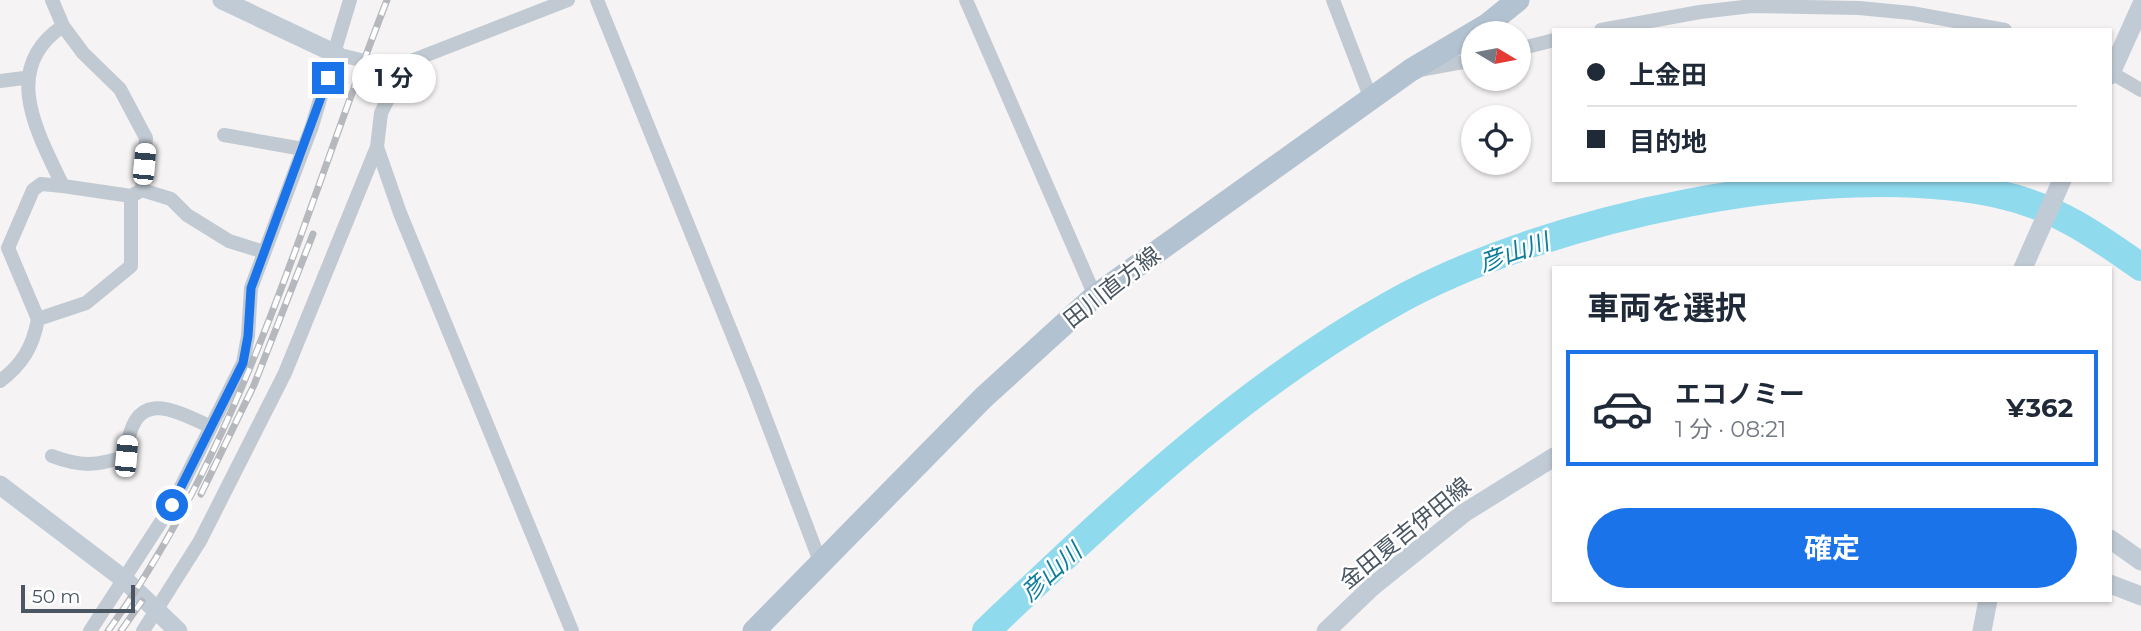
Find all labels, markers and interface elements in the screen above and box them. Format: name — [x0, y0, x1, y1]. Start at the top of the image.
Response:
north arrow — [1461, 21, 1531, 91]
map controls — [1461, 21, 1531, 175]
callout: 1 分 — [352, 54, 436, 102]
text: 上金田 — [1629, 59, 1707, 91]
route end — [312, 62, 344, 94]
text: 1 分 — [375, 64, 413, 92]
button: locate — [1461, 105, 1531, 175]
text: 目的地 — [1629, 126, 1707, 158]
car — [132, 142, 157, 186]
water label: 彦山川 — [1475, 226, 1556, 277]
street label: 田川直方線 — [1058, 241, 1166, 333]
text: 車両を選択 — [1587, 288, 1747, 327]
icon: car — [1591, 377, 1654, 440]
text: エコノミー — [1675, 378, 1805, 410]
text: ¥362 — [2006, 392, 2073, 424]
text: 1 分 · 08:21 — [1675, 415, 1786, 443]
car — [114, 434, 139, 478]
street label: 金田夏吉伊田線 — [1334, 471, 1476, 595]
route start — [156, 489, 188, 521]
button: 確定 — [1587, 508, 2077, 588]
water label: 彦山川 — [1015, 535, 1090, 607]
scale bar — [21, 582, 135, 614]
text: 50 m — [32, 585, 80, 608]

